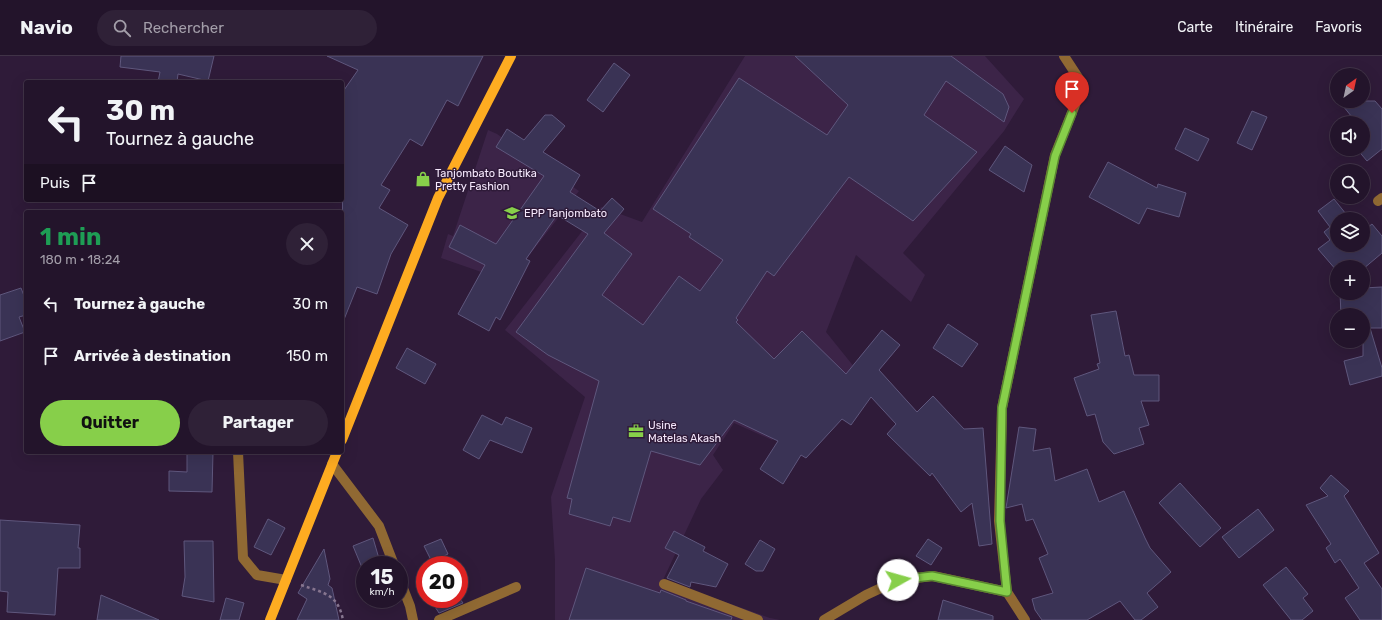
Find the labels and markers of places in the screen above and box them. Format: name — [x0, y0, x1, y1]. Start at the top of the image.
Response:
pin — [1055, 72, 1089, 113]
place label: Tanjombato Boutika Pretty Fashion — [435, 167, 537, 193]
shop icon: Tanjombato Boutika Pretty Fashion — [414, 170, 432, 188]
school or university icon: EPP Tanjombato — [503, 204, 521, 222]
place label: EPP Tanjombato — [524, 207, 607, 220]
place label: Usine Matelas Akash — [648, 419, 721, 445]
office icon: Usine Matelas Akash — [627, 422, 645, 440]

